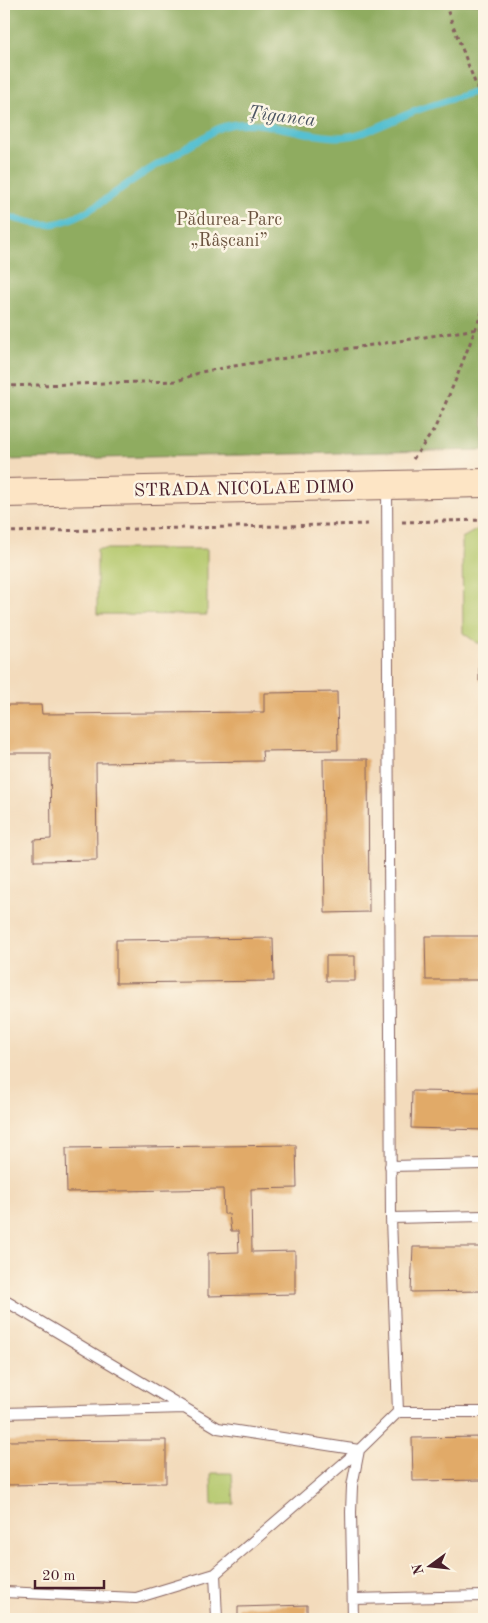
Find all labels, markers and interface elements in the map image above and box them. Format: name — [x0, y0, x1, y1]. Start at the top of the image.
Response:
water label: Țîganca — [247, 104, 317, 132]
park label: Pădurea-Parc „Râșcani” — [176, 211, 282, 251]
street label: STRADA NICOLAE DIMO — [134, 478, 354, 500]
north arrow — [406, 1540, 456, 1590]
scale bar — [35, 1558, 104, 1590]
text: N — [410, 1562, 427, 1576]
text: 20 m — [42, 1569, 76, 1584]

